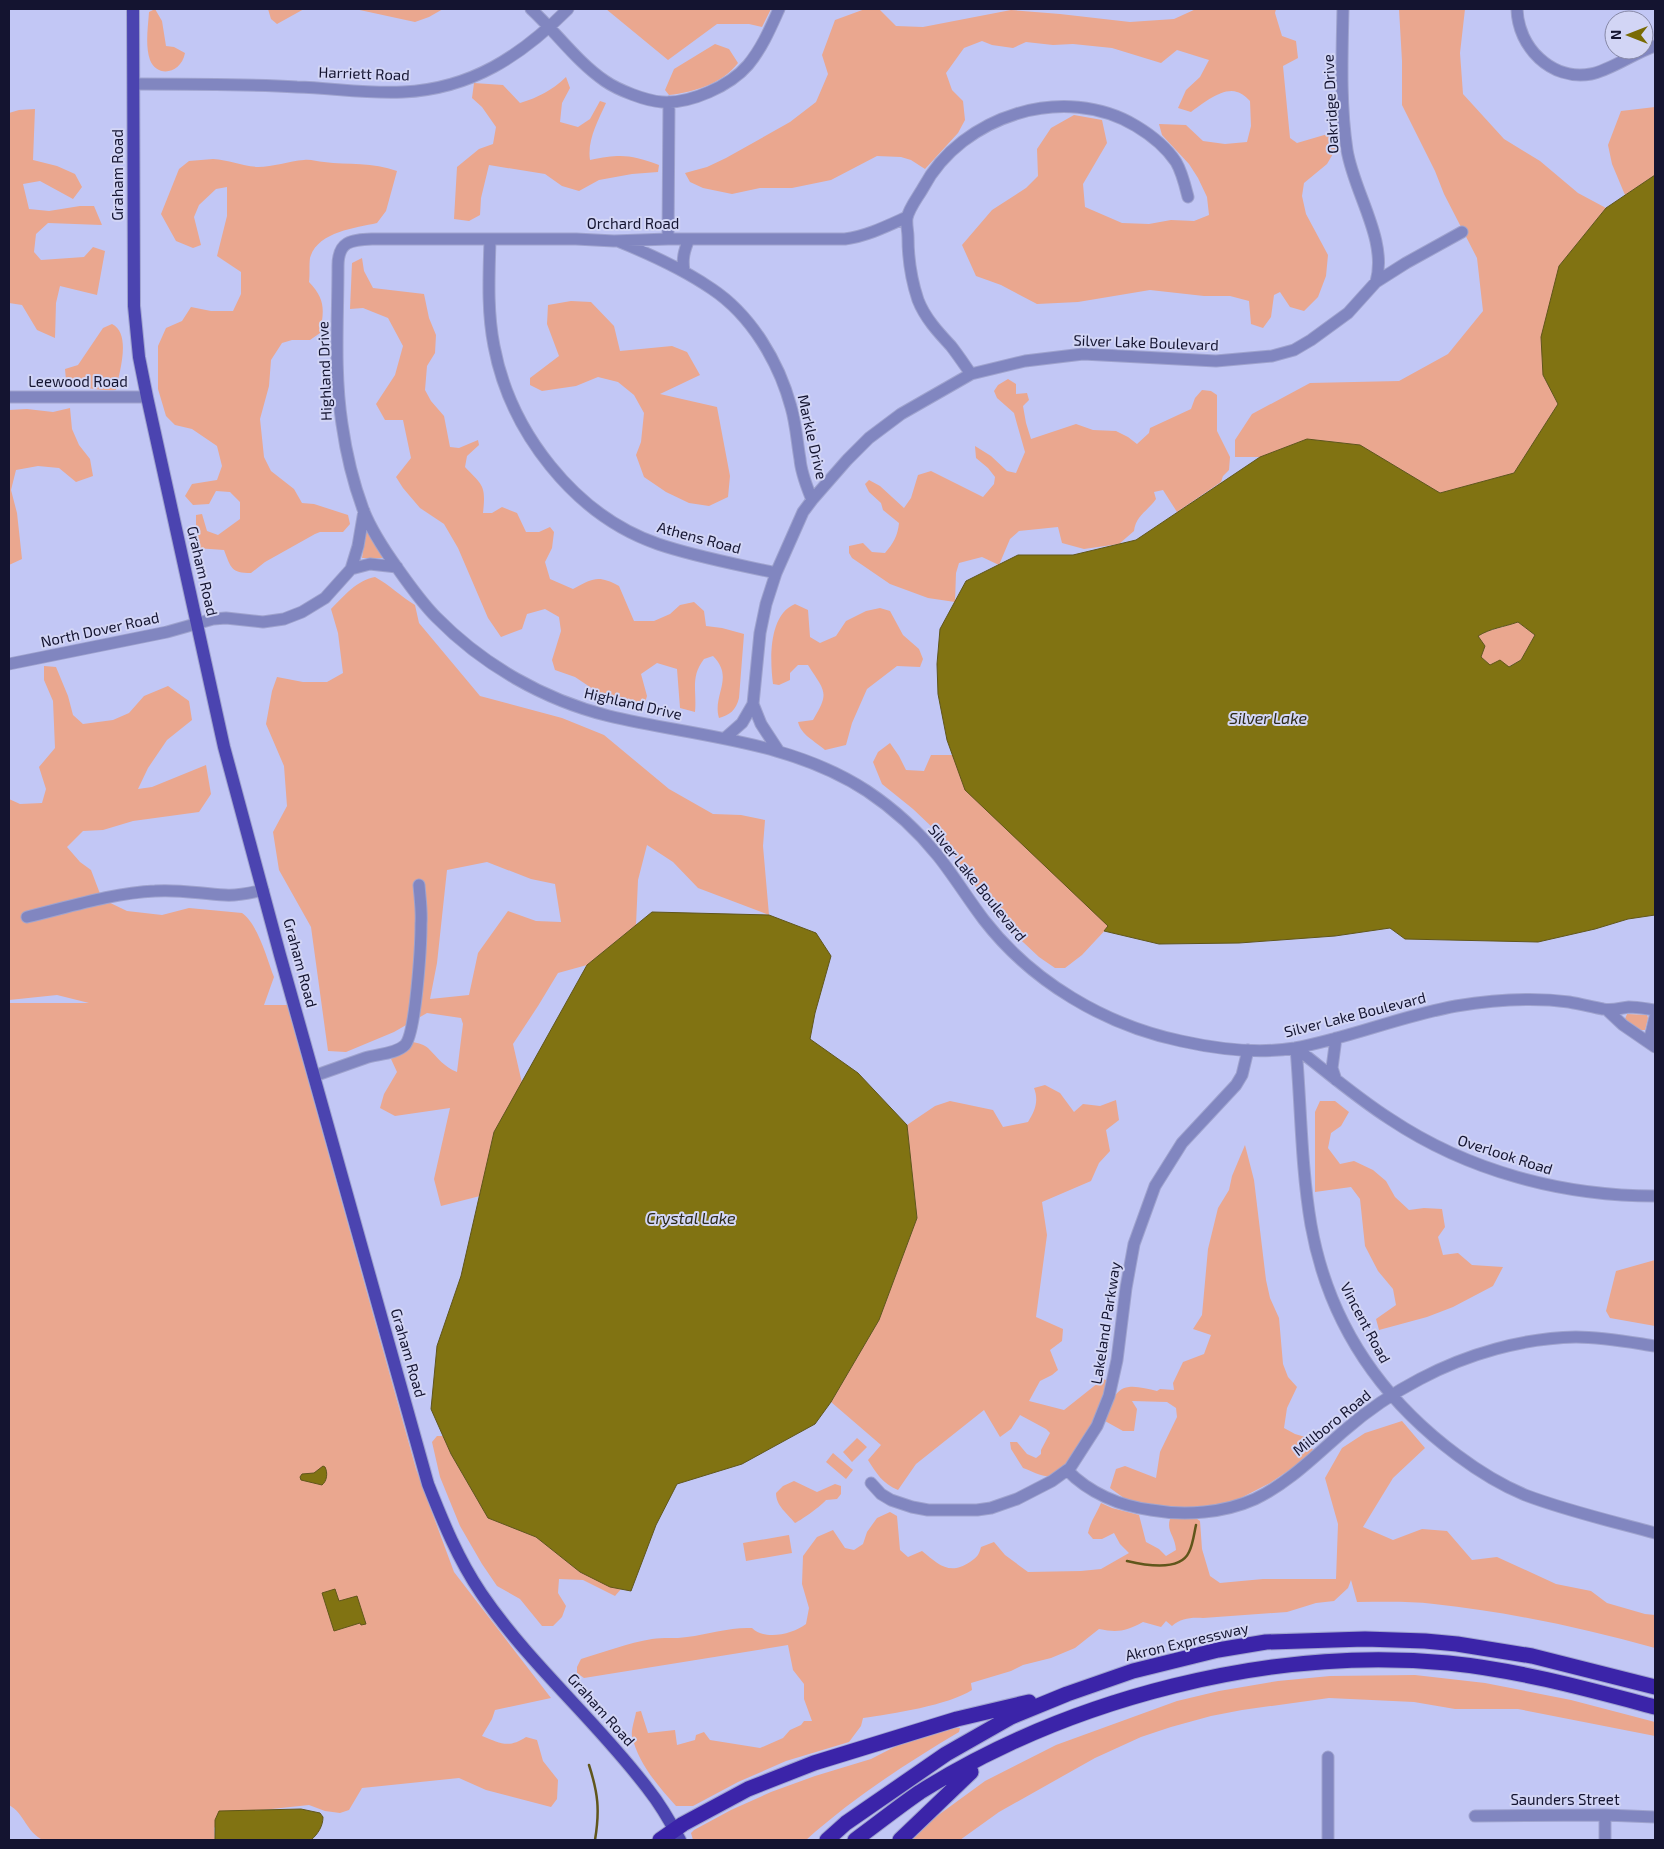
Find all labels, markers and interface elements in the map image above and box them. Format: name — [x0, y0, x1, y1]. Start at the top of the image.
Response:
north arrow — [1604, 10, 1654, 60]
text: N — [1607, 30, 1624, 40]
street label: Oakridge Drive — [1318, 54, 1342, 154]
street label: Harriett Road — [318, 62, 410, 84]
street label: Graham Road — [108, 129, 126, 221]
street label: Orchard Road — [587, 214, 679, 232]
street label: Highland Drive — [313, 321, 335, 421]
street label: Silver Lake Boulevard — [1073, 330, 1219, 354]
street label: Leewood Road — [28, 372, 128, 390]
street label: Markle Drive — [794, 393, 831, 481]
street label: Athens Road — [655, 517, 743, 557]
street label: Graham Road — [184, 524, 222, 617]
street label: North Dover Road — [39, 608, 161, 650]
street label: Highland Drive — [583, 683, 684, 723]
water label: Silver Lake — [1229, 708, 1307, 727]
street label: Silver Lake Boulevard — [925, 820, 1031, 945]
street label: Graham Road — [280, 916, 322, 1009]
street label: Silver Lake Boulevard — [1282, 988, 1427, 1040]
street label: Overlook Road — [1456, 1130, 1555, 1178]
water label: Crystal Lake — [646, 1208, 736, 1228]
street label: Lakeland Parkway — [1086, 1260, 1124, 1385]
street label: Vincent Road — [1337, 1279, 1395, 1366]
street label: Graham Road — [388, 1306, 430, 1399]
street label: Millboro Road — [1289, 1385, 1374, 1459]
street label: Akron Expressway — [1123, 1618, 1250, 1664]
street label: Graham Road — [564, 1669, 639, 1749]
street label: Saunders Street — [1510, 1790, 1620, 1808]

